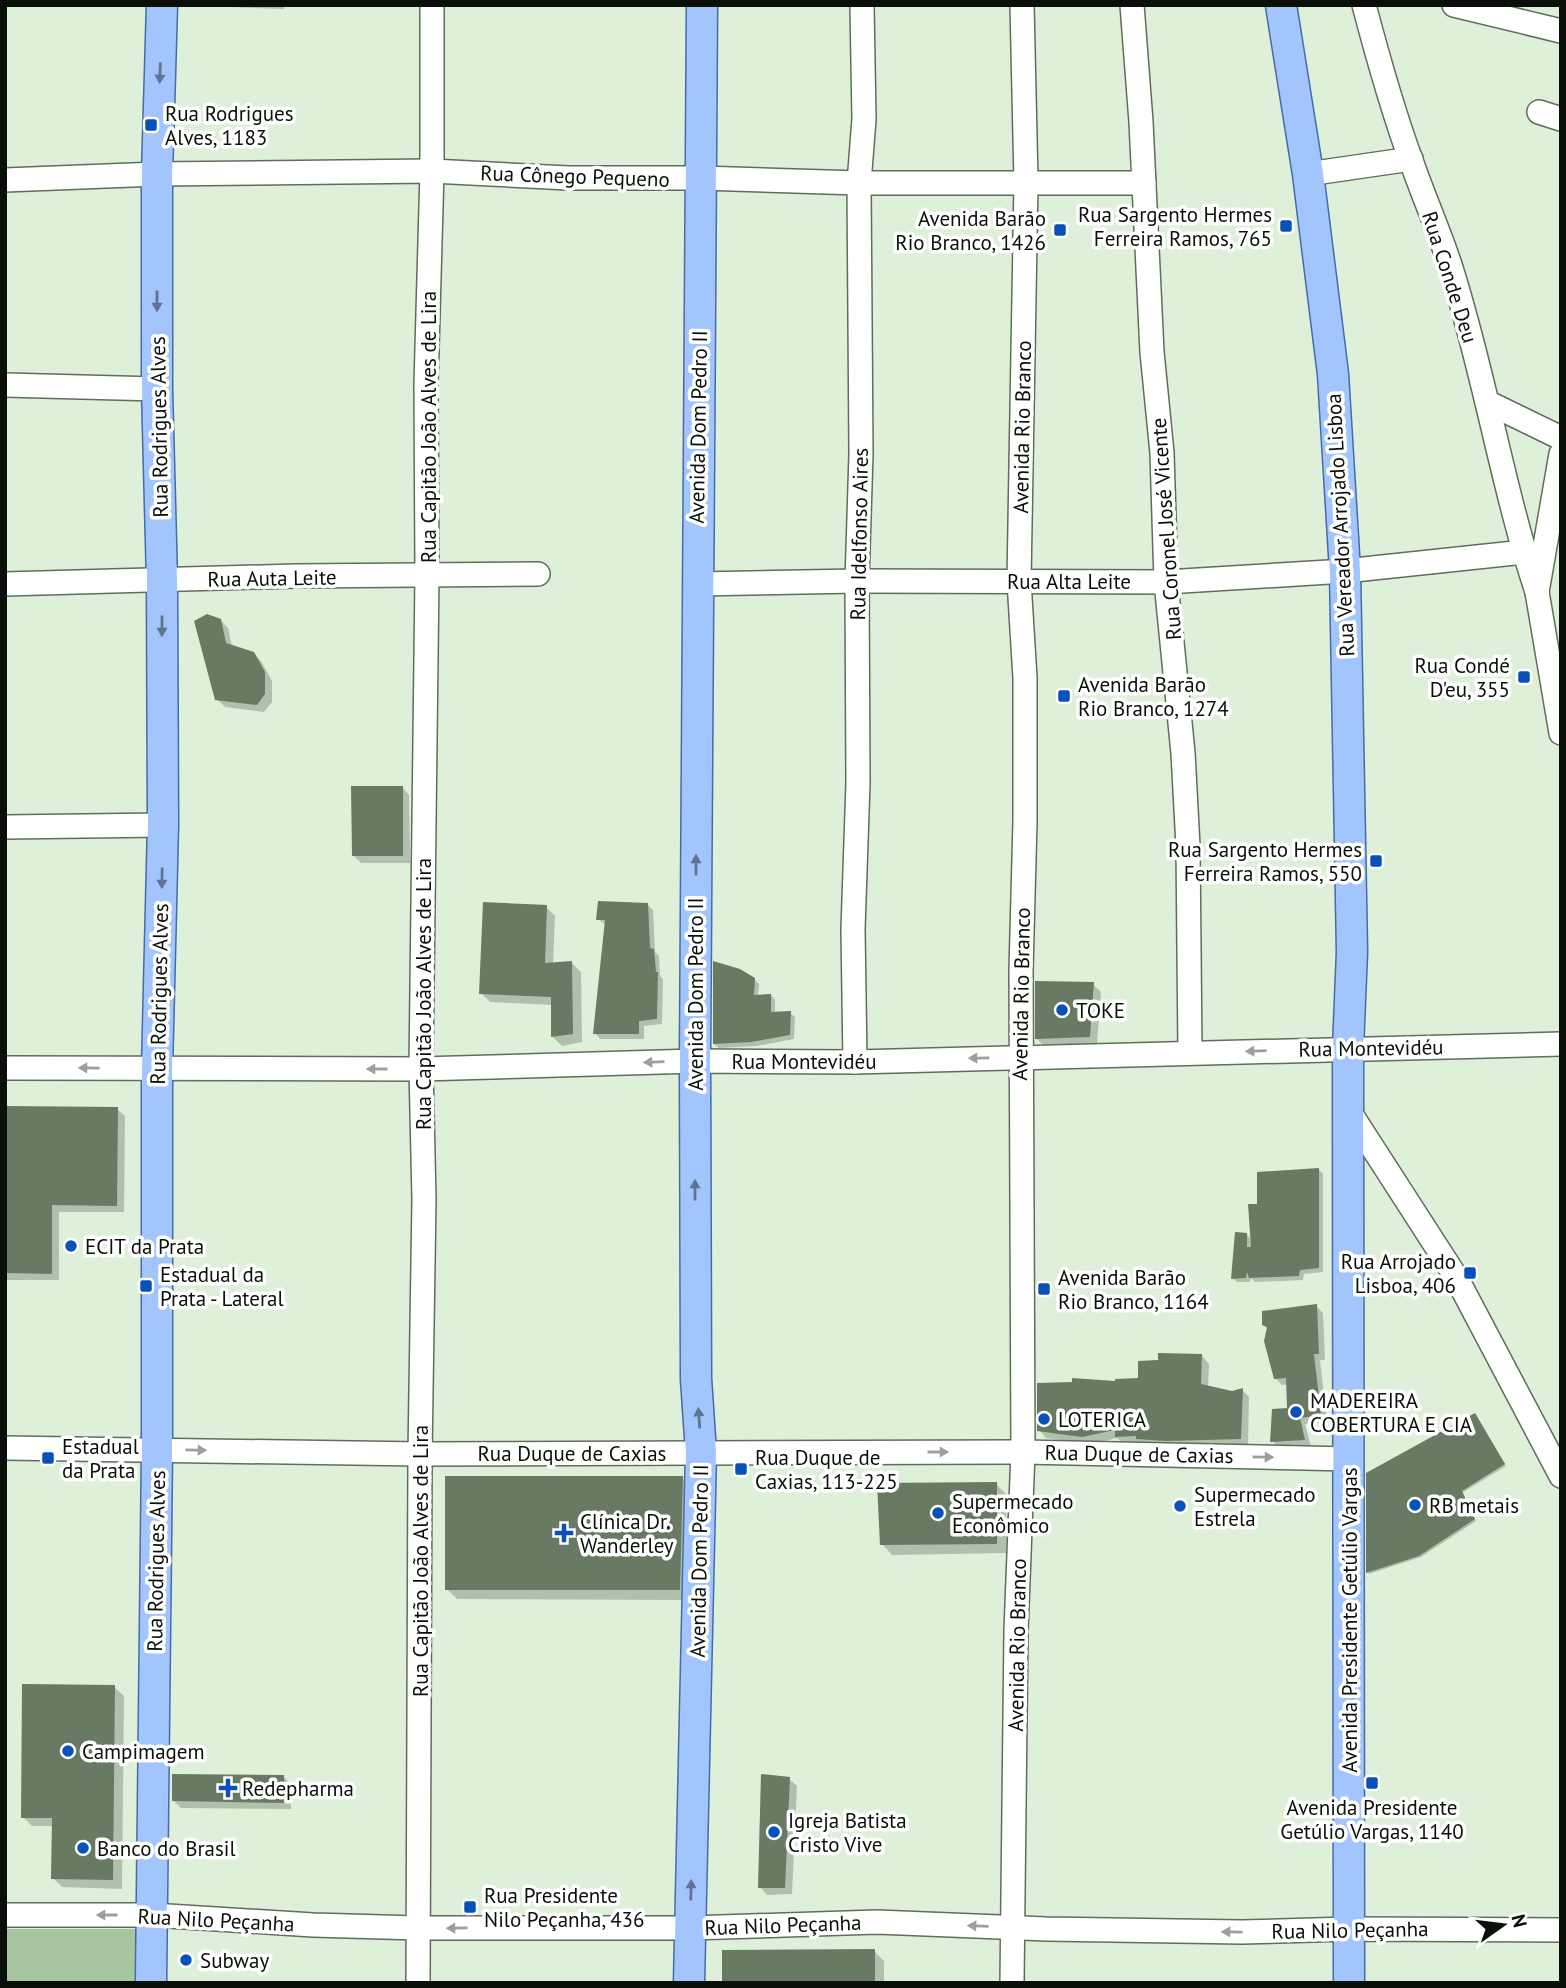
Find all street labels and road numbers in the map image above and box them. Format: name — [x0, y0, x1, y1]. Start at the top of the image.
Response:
street label: Rua Cônego Pequeno — [480, 159, 670, 193]
street label: Rua Conde Deu — [1416, 208, 1484, 346]
street label: Rua Capitão João Alves de Lira — [415, 291, 442, 563]
street label: Avenida Dom Pedro II — [683, 330, 713, 524]
street label: Rua Rodrigues Alves — [144, 336, 174, 518]
street label: Avenida Rio Branco — [1007, 340, 1037, 514]
street label: Rua Vereador Arrojado Lisboa — [1320, 393, 1360, 657]
street label: Rua Coronel José Vicente — [1145, 417, 1187, 641]
street label: Rua Idelfonso Aires — [844, 447, 874, 621]
street label: Rua Auta Leite — [207, 563, 337, 593]
street label: Rua Alta Leite — [1007, 568, 1131, 595]
street label: Rua Capitão João Alves de Lira — [410, 858, 437, 1130]
street label: Avenida Dom Pedro II — [682, 897, 709, 1091]
street label: Rua Rodrigues Alves — [144, 903, 174, 1085]
street label: Avenida Rio Branco — [1006, 907, 1036, 1081]
street label: Rua Montevidéu — [1298, 1033, 1444, 1063]
street label: Rua Montevidéu — [731, 1048, 877, 1075]
street label: Rua Capitão João Alves de Lira — [407, 1425, 434, 1697]
street label: Rua Duque de Caxias — [1044, 1439, 1234, 1469]
street label: Rua Duque de Caxias — [478, 1440, 666, 1467]
street label: Avenida Dom Pedro II — [684, 1464, 714, 1658]
street label: Avenida Presidente Getúlio Vargas — [1336, 1467, 1363, 1773]
street label: Rua Rodrigues Alves — [141, 1470, 171, 1652]
street label: Avenida Rio Branco — [1002, 1558, 1032, 1732]
street label: Rua Nilo Peçanha — [137, 1902, 295, 1938]
street label: Rua Nilo Peçanha — [704, 1909, 862, 1941]
street label: Rua Nilo Peçanha — [1271, 1915, 1429, 1945]

